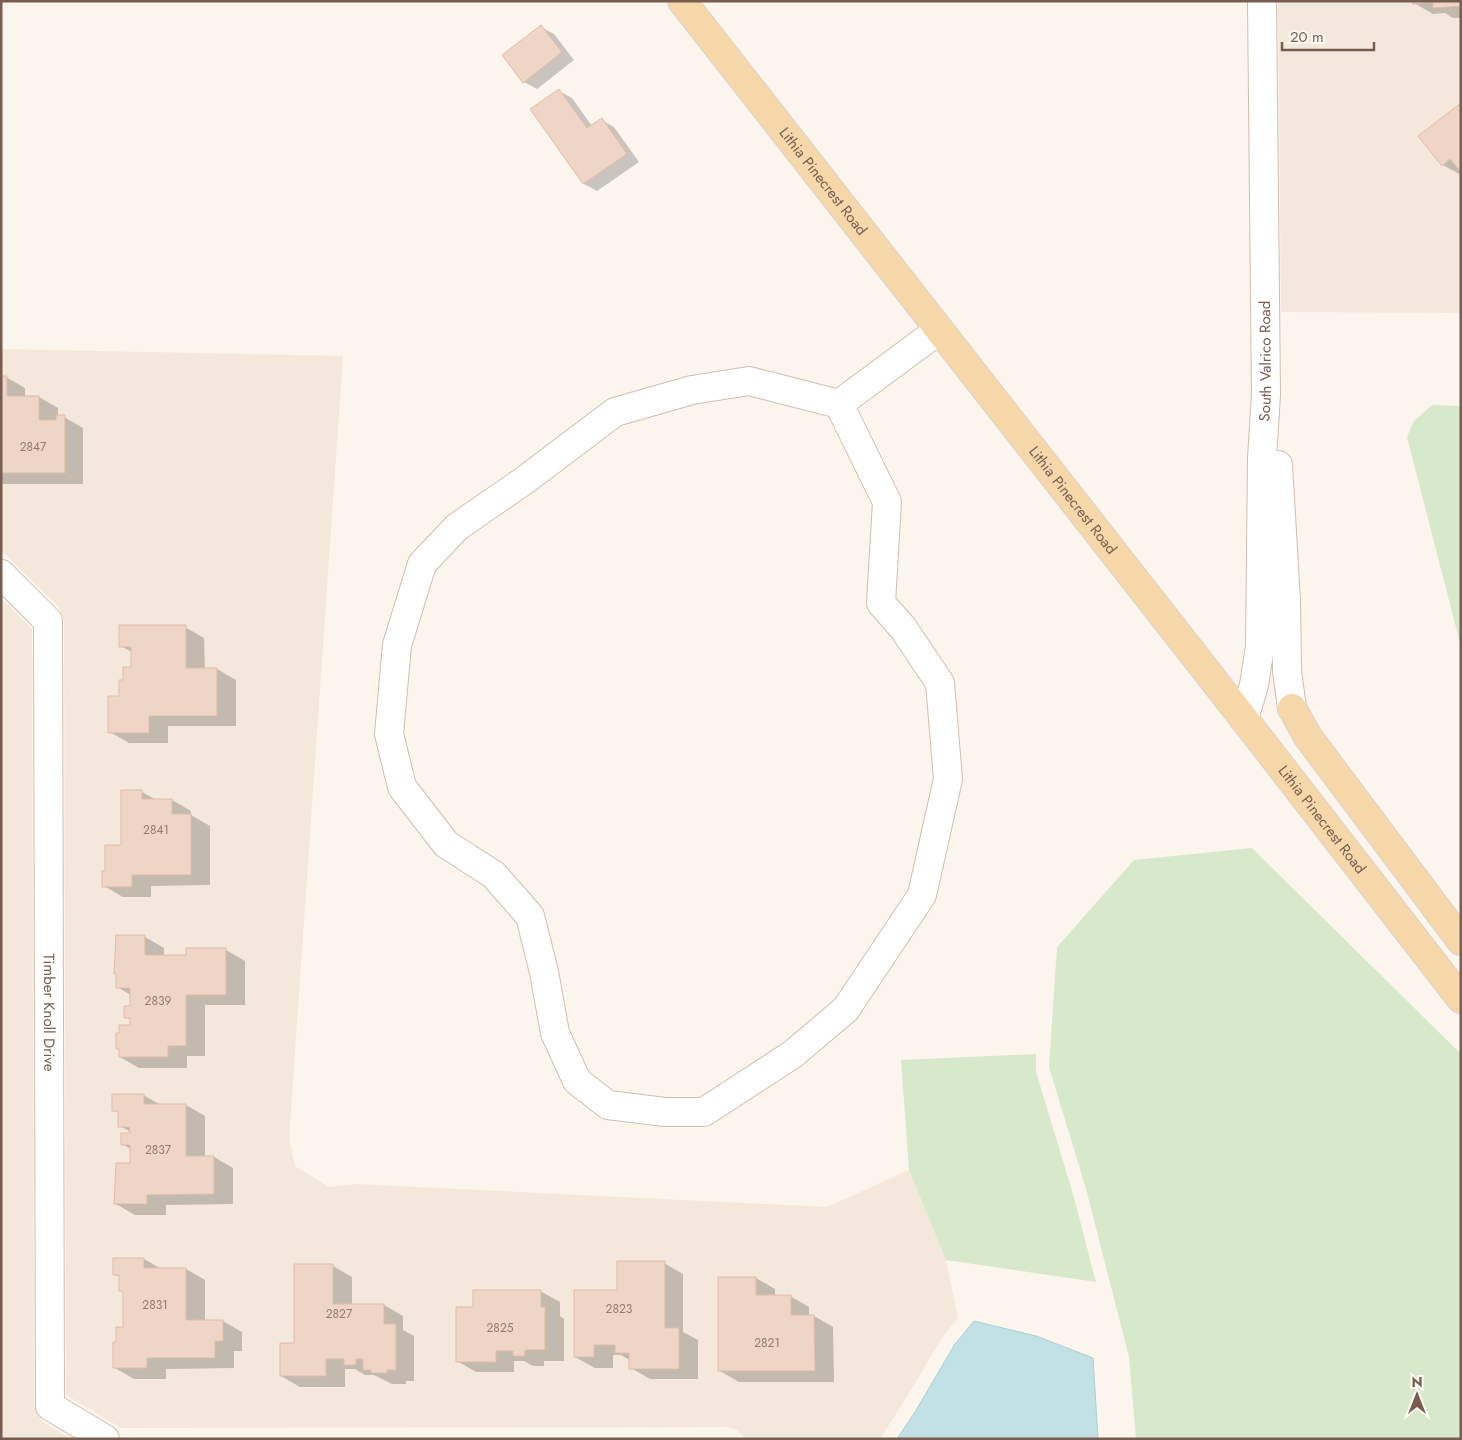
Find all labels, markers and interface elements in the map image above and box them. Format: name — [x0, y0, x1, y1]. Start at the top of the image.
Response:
scale bar — [1282, 20, 1374, 52]
text: 20 m — [1290, 26, 1324, 48]
street label: Lithia Pinecrest Road — [774, 123, 872, 240]
street label: South Valrico Road — [1253, 301, 1277, 422]
house number: 2847 — [20, 438, 47, 456]
street label: Lithia Pinecrest Road — [1023, 442, 1122, 559]
street label: Lithia Pinecrest Road — [1273, 761, 1371, 878]
house number: 2841 — [143, 821, 169, 839]
street label: Timber Knoll Drive — [38, 954, 60, 1072]
house number: 2839 — [145, 992, 172, 1010]
house number: 2837 — [145, 1141, 172, 1159]
house number: 2831 — [142, 1296, 168, 1314]
house number: 2823 — [606, 1300, 633, 1318]
house number: 2827 — [326, 1305, 353, 1323]
house number: 2825 — [487, 1319, 514, 1337]
house number: 2821 — [754, 1334, 780, 1352]
north arrow — [1392, 1370, 1442, 1420]
text: N — [1411, 1372, 1423, 1392]

